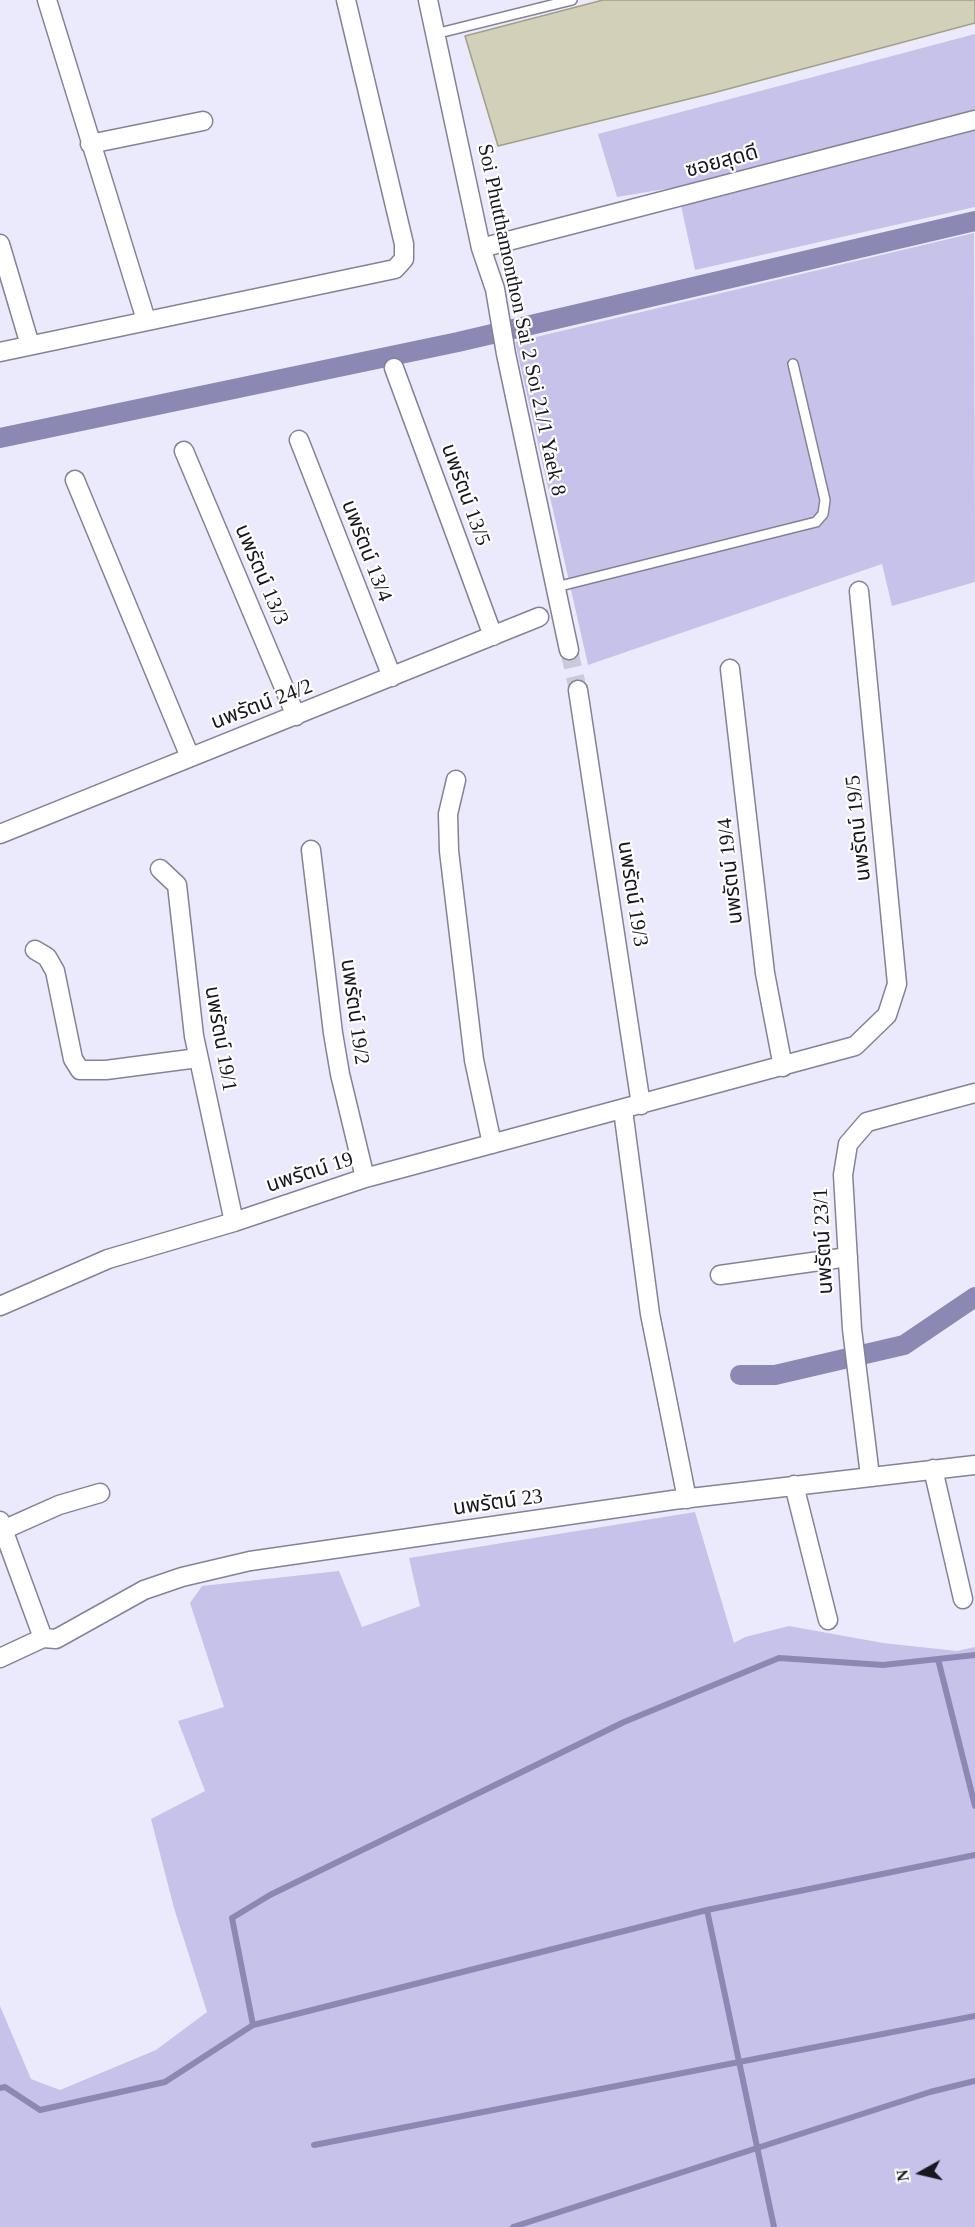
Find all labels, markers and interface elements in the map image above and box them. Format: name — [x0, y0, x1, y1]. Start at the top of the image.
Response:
street label: ซอยสุดดี — [683, 140, 761, 184]
street label: Soi Phutthamonthon Sai 2 Soi 21/1 Yaek 8 — [471, 142, 571, 498]
street label: นพรัตน์ 13/5 — [435, 441, 495, 549]
street label: นพรัตน์ 13/4 — [335, 497, 397, 605]
street label: นพรัตน์ 13/3 — [229, 521, 293, 629]
street label: นพรัตน์ 24/2 — [208, 674, 316, 736]
street label: นพรัตน์ 19/5 — [841, 774, 877, 882]
street label: นพรัตน์ 19/4 — [713, 817, 749, 925]
street label: นพรัตน์ 19/3 — [611, 839, 653, 949]
street label: นพรัตน์ 19/2 — [334, 958, 374, 1066]
street label: นพรัตน์ 19/1 — [198, 984, 242, 1094]
street label: นพรัตน์ 19 — [263, 1147, 357, 1199]
street label: นพรัตน์ 23/1 — [809, 1187, 839, 1295]
street label: นพรัตน์ 23 — [452, 1484, 544, 1522]
north arrow — [891, 2143, 951, 2203]
text: N — [893, 2169, 912, 2182]

